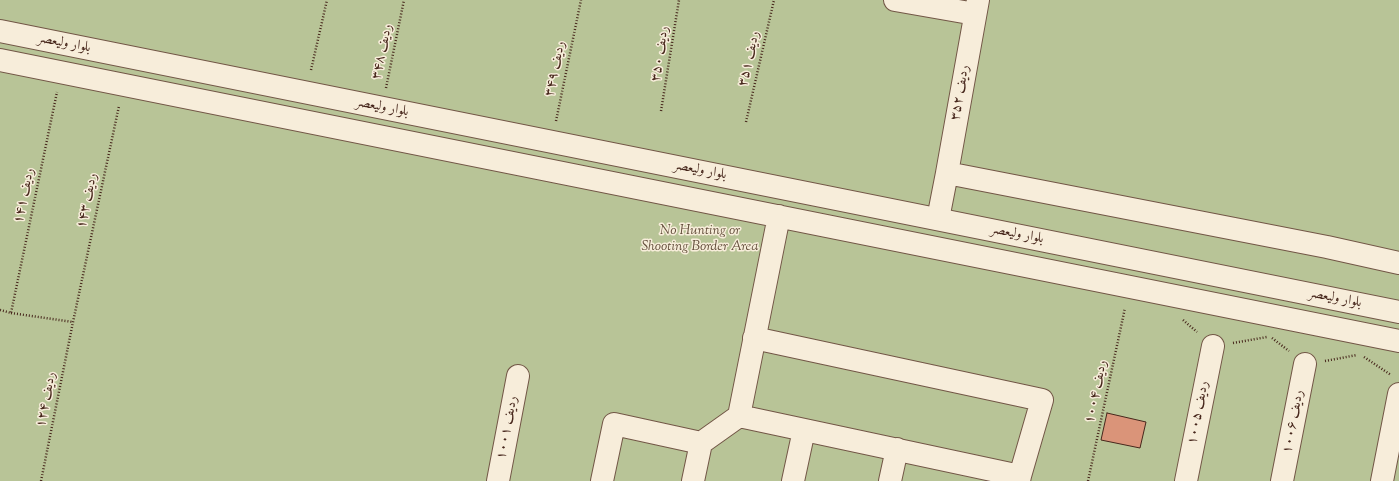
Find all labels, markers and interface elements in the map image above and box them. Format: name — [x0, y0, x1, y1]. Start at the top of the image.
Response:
street label: ردیف ۳۴۸ — [369, 23, 397, 81]
street label: ردیف ۳۵۰ — [648, 25, 674, 83]
street label: ردیف ۳۵۱ — [735, 30, 765, 88]
street label: بلوار ولیعصر — [36, 31, 92, 57]
street label: ردیف ۳۴۹ — [542, 40, 570, 98]
street label: ردیف ۳۵۲ — [948, 64, 974, 122]
street label: بلوار ولیعصر — [354, 95, 410, 121]
street label: بلوار ولیعصر — [672, 158, 728, 184]
street label: ردیف ۱۴۱ — [11, 167, 39, 225]
street label: ردیف ۱۴۳ — [74, 172, 102, 230]
street label: بلوار ولیعصر — [989, 222, 1045, 248]
park label: No Hunting or Shooting Border Area — [642, 224, 758, 256]
street label: بلوار ولیعصر — [1307, 286, 1363, 312]
street label: ردیف ۱۰۰۴ — [1082, 359, 1112, 425]
street label: ردیف ۱۲۴ — [33, 371, 61, 429]
street label: ردیف ۱۰۰۵ — [1185, 380, 1213, 446]
street label: ردیف ۱۰۰۶ — [1280, 389, 1308, 455]
street label: ردیف ۱۰۰۱ — [494, 395, 522, 461]

